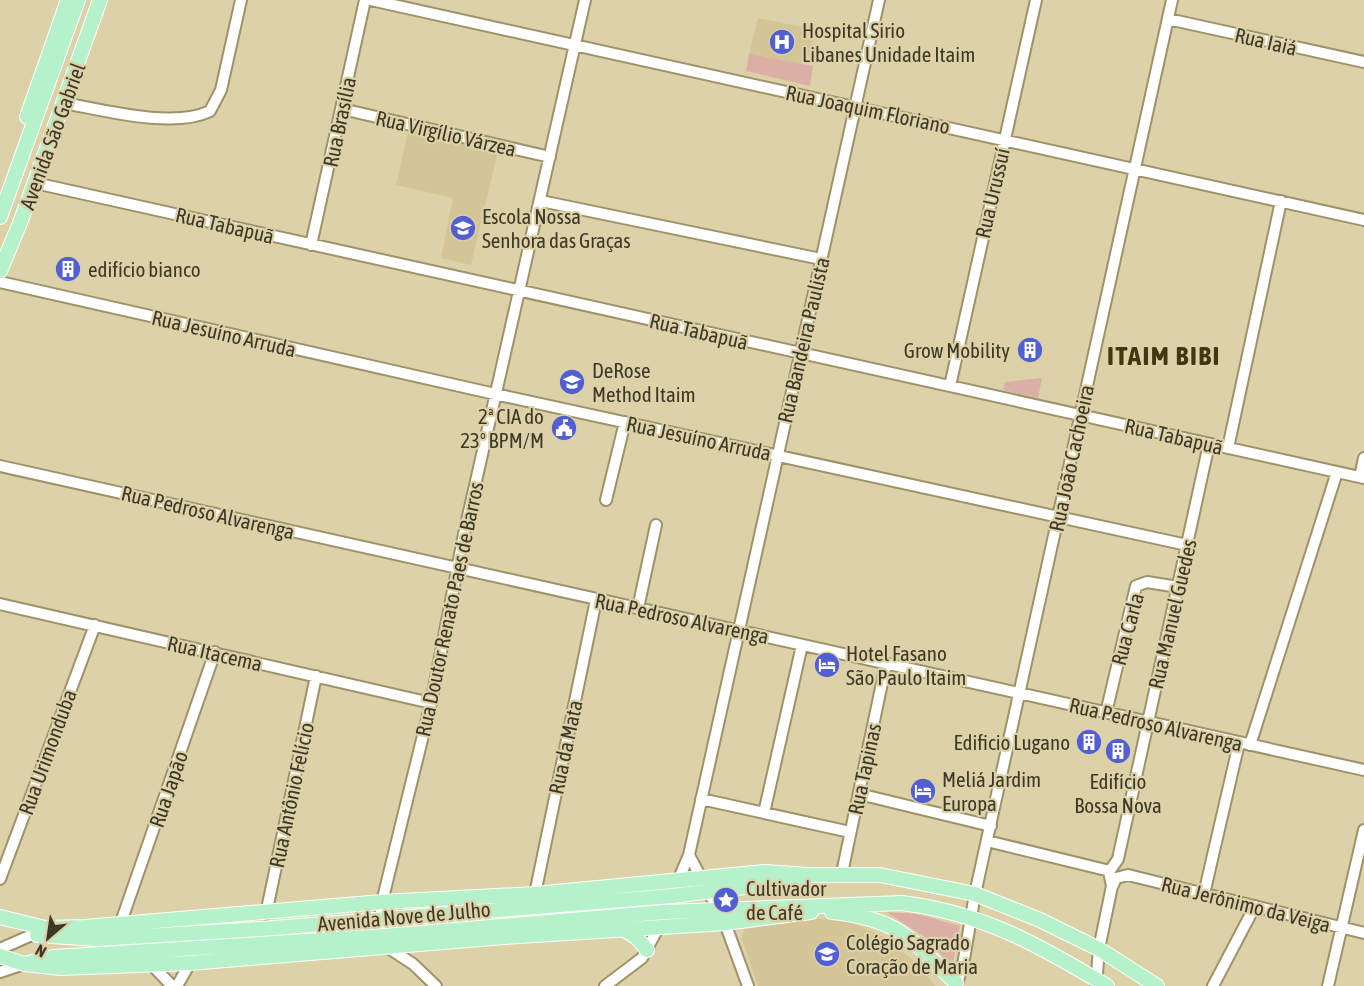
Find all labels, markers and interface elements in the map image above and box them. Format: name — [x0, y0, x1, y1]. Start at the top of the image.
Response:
place label: Hospital Sirio Libanes Unidade Itaim — [802, 18, 975, 66]
street label: Rua Iaiá — [1233, 22, 1299, 60]
hospital icon: Hospital Sirio Libanes Unidade Itaim — [767, 27, 797, 57]
street label: Avenida São Gabriel — [14, 59, 90, 213]
street label: Rua Brasília — [318, 75, 360, 169]
street label: Rua Joaquim Floriano — [784, 80, 952, 138]
street label: Rua Virgílio Várzea — [374, 105, 518, 161]
street label: Rua Urussuí — [970, 145, 1014, 240]
street label: Rua Tabapuã — [173, 202, 277, 248]
place label: Escola Nossa Senhora das Graças — [482, 204, 631, 252]
school or university icon: Escola Nossa Senhora das Graças — [448, 213, 478, 243]
building icon: edifício bianco — [53, 254, 83, 284]
street label: Rua Bandeira Paulista — [772, 255, 834, 425]
place label: edifício bianco — [88, 257, 201, 281]
street label: Rua Jesuíno Arruda — [149, 305, 299, 361]
street label: Rua Tabapuã — [647, 308, 751, 354]
building icon: Grow Mobility — [1015, 335, 1045, 365]
place label: Grow Mobility — [904, 338, 1010, 362]
district label: ITAIM BIBI — [1107, 340, 1221, 371]
place label: DeRose Method Itaim — [592, 358, 696, 406]
school or university icon: DeRose Method Itaim — [557, 367, 587, 397]
street label: Rua João Cachoeira — [1044, 382, 1098, 534]
place label: 2ª CIA do 23º BPM/M — [460, 404, 544, 452]
street label: Rua Jesuíno Arruda — [624, 411, 774, 465]
public building icon: 2ª CIA do 23º BPM/M — [549, 413, 579, 443]
street label: Rua Tabapuã — [1122, 413, 1226, 459]
street label: Rua Pedroso Alvarenga — [119, 480, 297, 544]
street label: Rua Doutor Renato Paes de Barros — [410, 480, 488, 738]
street label: Rua Manuel Guedes — [1143, 537, 1201, 691]
street label: Rua Pedroso Alvarenga — [593, 588, 771, 648]
street label: Rua Carla — [1106, 590, 1148, 668]
street label: Rua Itacema — [165, 630, 265, 676]
place label: Hotel Fasano São Paulo Itaim — [846, 641, 966, 689]
hotel icon: Hotel Fasano São Paulo Itaim — [812, 650, 842, 680]
street label: Rua Urimonduba — [13, 686, 81, 818]
street label: Rua Pedroso Alvarenga — [1067, 692, 1245, 756]
street label: Rua da Mata — [543, 698, 587, 796]
street label: Rua Antônio Felício — [264, 720, 318, 870]
street label: Rua Tapinas — [843, 721, 885, 817]
building icon: Edificio Lugano — [1074, 727, 1104, 757]
place label: Edificio Lugano — [954, 730, 1070, 754]
building icon: Edifício Bossa Nova — [1103, 736, 1133, 766]
street label: Rua Japão — [144, 748, 192, 830]
place label: Meliá Jardim Europa — [942, 767, 1041, 815]
place label: Edifício Bossa Nova — [1074, 769, 1162, 817]
hotel icon: Meliá Jardim Europa — [908, 776, 938, 806]
street label: Rua Jerônimo da Veiga — [1159, 871, 1333, 937]
place label: Cultivador de Café — [746, 876, 827, 924]
place icon: Cultivador de Café — [711, 885, 741, 915]
street label: Avenida Nove de Julho — [316, 896, 492, 936]
north arrow — [18, 908, 78, 968]
place label: Colégio Sagrado Coração de Maria — [846, 930, 978, 978]
school or university icon: Colégio Sagrado Coração de Maria — [812, 939, 842, 969]
text: N — [32, 941, 49, 961]

